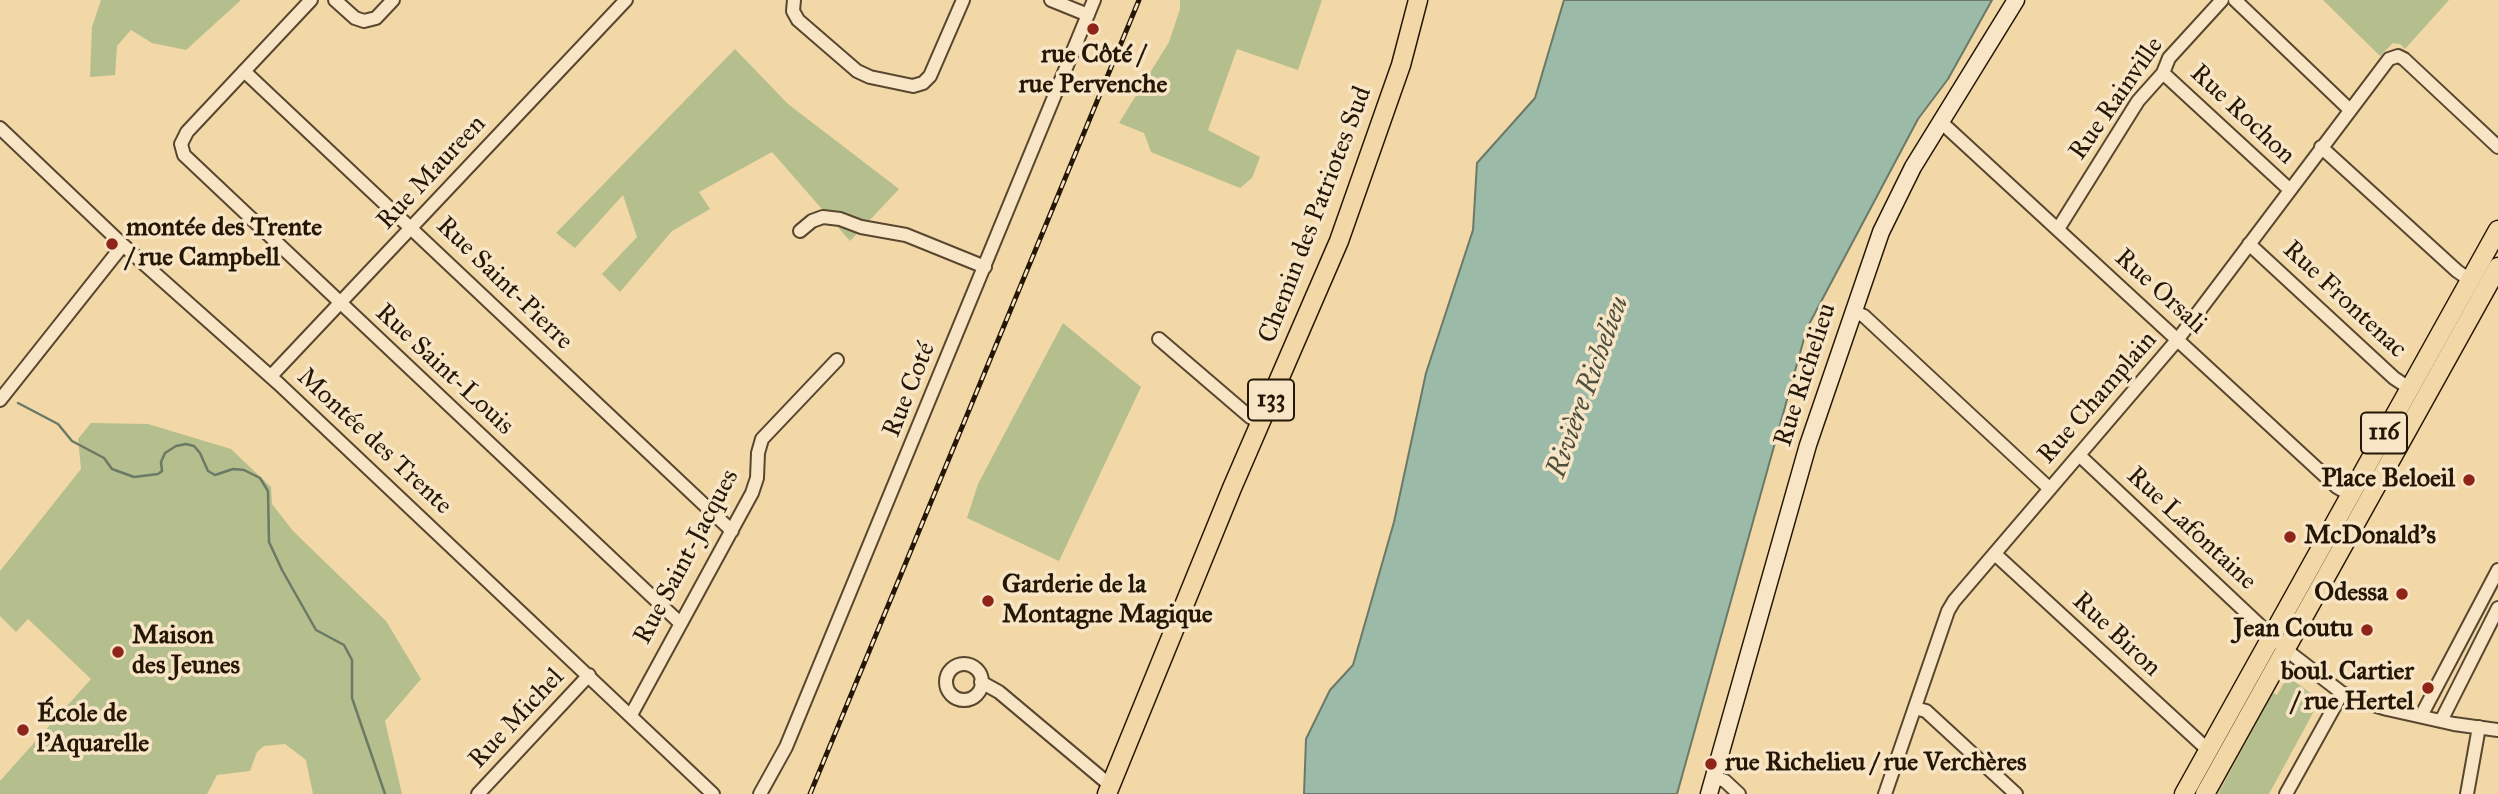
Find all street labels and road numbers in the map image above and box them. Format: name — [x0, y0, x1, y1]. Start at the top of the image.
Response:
street label: Rue Rainville — [2063, 31, 2171, 167]
street label: Rue Rochon — [2183, 58, 2301, 172]
street label: Chemin des Patriotes Sud — [1253, 82, 1379, 348]
street label: Rue Maureen — [371, 109, 493, 237]
street label: Rue Saint-Pierre — [429, 211, 579, 357]
street label: Rue Frontenac — [2276, 235, 2412, 365]
street label: Rue Orsali — [2108, 243, 2212, 341]
street label: Rue Saint-Louis — [368, 298, 520, 442]
street label: Rue Richelieu — [1768, 300, 1844, 450]
street label: Rue Champlain — [2032, 325, 2164, 471]
street label: Rue Coté — [877, 338, 943, 442]
street label: Montée des Trente — [290, 362, 458, 522]
road number: 133 — [1248, 380, 1294, 421]
road number: 116 — [2361, 412, 2407, 453]
street label: Rue Lafontaine — [2119, 461, 2263, 597]
street label: Rue Saint-Jacques — [628, 464, 746, 650]
street label: Rue Biron — [2065, 586, 2167, 684]
street label: Rue Michel — [463, 663, 571, 775]

